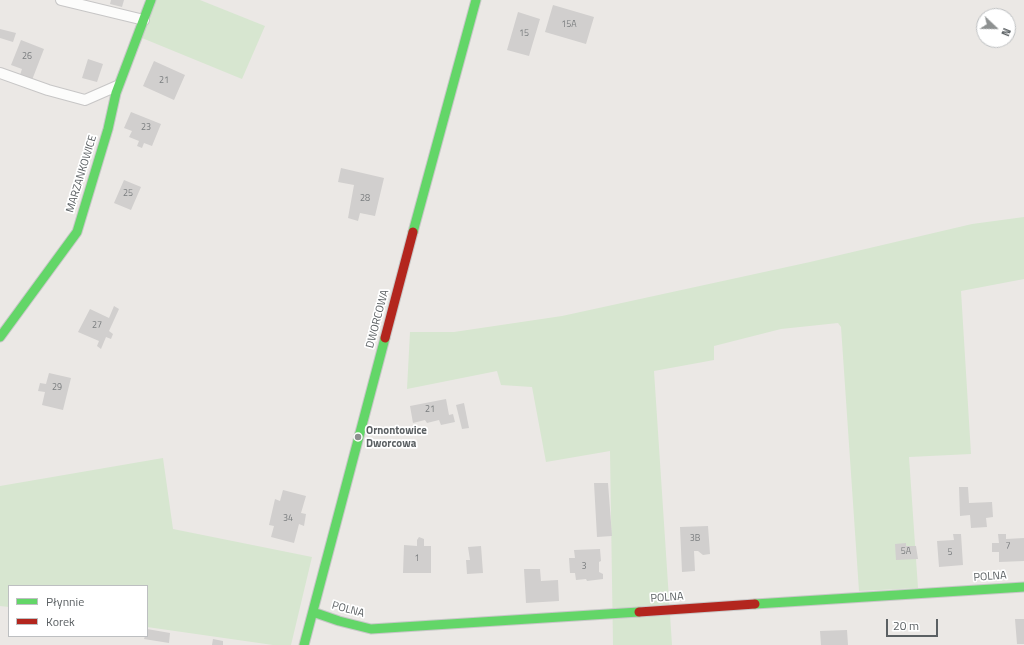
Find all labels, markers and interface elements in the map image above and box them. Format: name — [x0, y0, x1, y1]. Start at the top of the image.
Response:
north arrow — [976, 8, 1016, 48]
house number: 15A — [561, 20, 577, 30]
text: N — [997, 26, 1015, 39]
house number: 15 — [519, 29, 529, 39]
house number: 26 — [22, 52, 32, 62]
house number: 21 — [159, 76, 169, 86]
house number: 23 — [141, 123, 151, 133]
street label: MARZANKOWICE — [64, 134, 100, 214]
house number: 25 — [123, 189, 133, 199]
house number: 28 — [360, 194, 370, 204]
street label: DWORCOWA — [364, 288, 392, 350]
house number: 27 — [92, 321, 102, 331]
house number: 29 — [52, 383, 62, 393]
house number: 21 — [425, 405, 435, 415]
place label: Ornontowice Dworcowa — [366, 424, 427, 450]
marker: Ornontowice Dworcowa — [353, 432, 363, 442]
house number: 34 — [283, 514, 293, 524]
house number: 3B — [690, 534, 700, 544]
house number: 7 — [1005, 542, 1011, 552]
house number: 5A — [901, 547, 911, 557]
house number: 5 — [947, 548, 953, 558]
house number: 1 — [414, 554, 420, 564]
house number: 3 — [581, 562, 587, 572]
street label: POLNA — [973, 569, 1007, 585]
legend — [8, 585, 148, 637]
street label: POLNA — [650, 590, 684, 606]
text: Płynnie — [46, 592, 84, 611]
street label: POLNA — [330, 599, 366, 621]
scale bar — [888, 611, 940, 637]
text: Korek — [46, 612, 75, 631]
text: 20 m — [893, 616, 919, 635]

